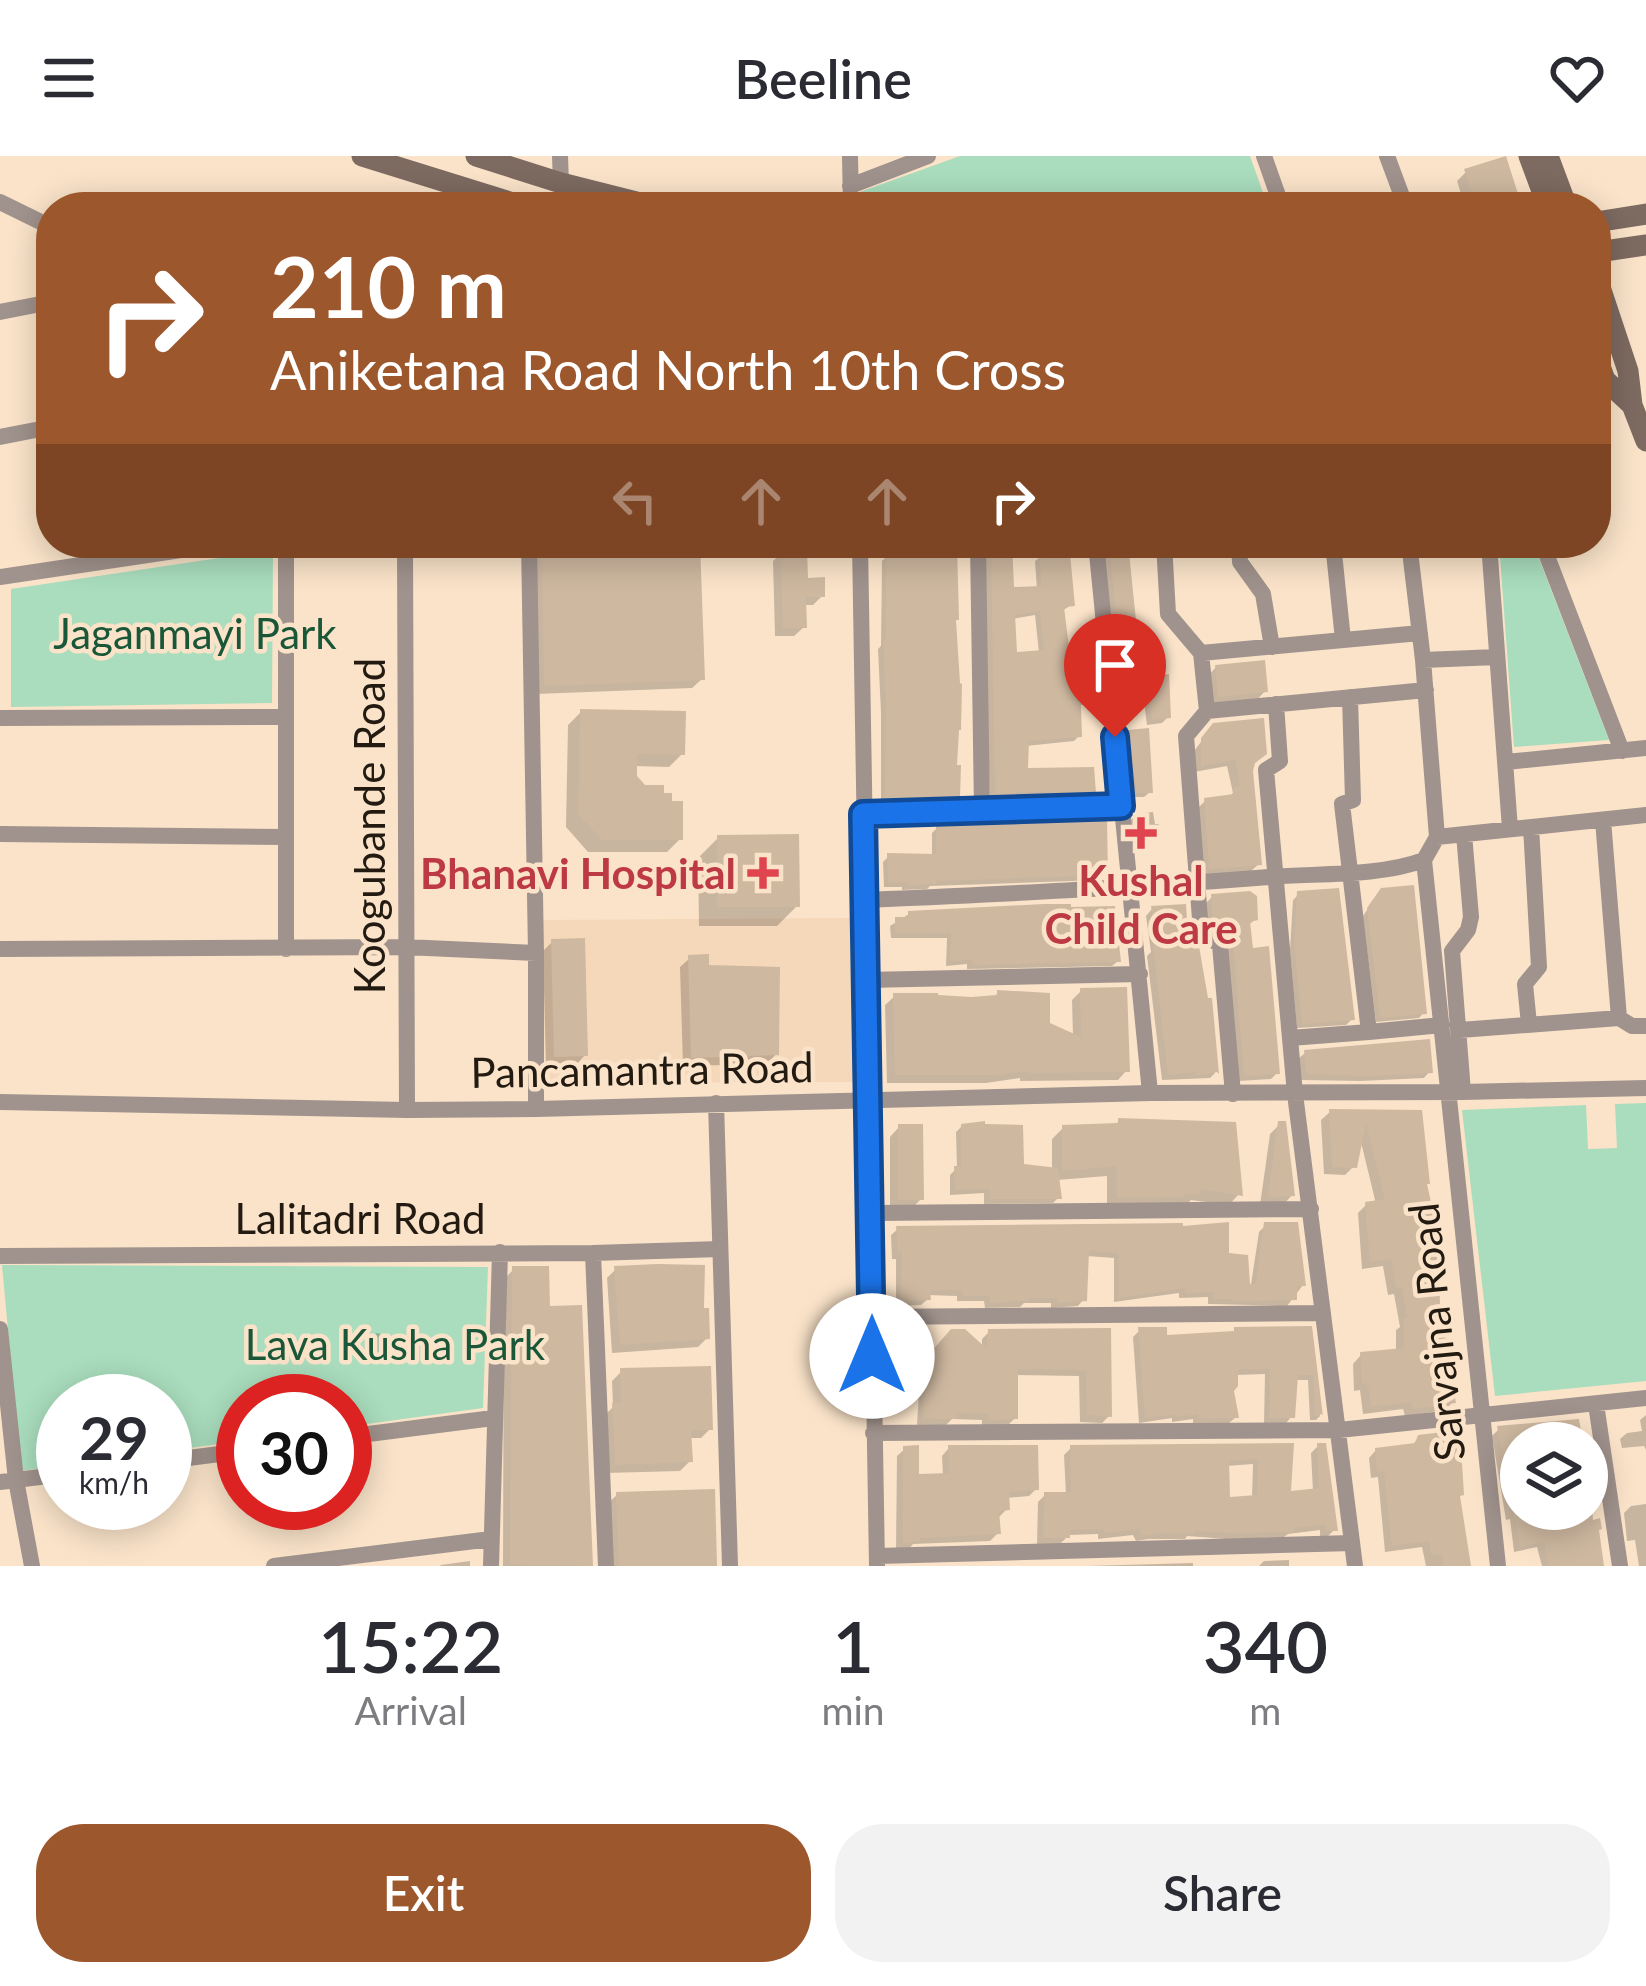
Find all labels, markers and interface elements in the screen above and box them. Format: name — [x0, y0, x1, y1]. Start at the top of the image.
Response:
icon: menu — [36, 45, 102, 111]
icon: heart — [1544, 45, 1610, 111]
text: Beeline — [734, 46, 912, 111]
text: 210 m — [270, 235, 507, 336]
icon: right — [72, 240, 228, 396]
text: Aniketana Road North 10th Cross — [270, 337, 1066, 402]
icon: left — [602, 468, 668, 534]
icon: ahead — [728, 468, 794, 534]
icon: ahead — [854, 468, 920, 534]
icon: right — [980, 468, 1046, 534]
park label: Jaganmayi Park — [53, 608, 337, 658]
pin — [1064, 614, 1166, 737]
icon: arrive — [1082, 632, 1148, 698]
street label: Koogubande Road — [344, 658, 394, 994]
marker: Kushal Child Care — [1125, 817, 1157, 849]
place label: Bhanavi Hospital — [420, 848, 736, 898]
place label: Kushal Child Care — [1044, 855, 1238, 953]
marker: Bhanavi Hospital — [747, 857, 779, 889]
street label: Pancamantra Road — [470, 1041, 814, 1097]
street label: Lalitadri Road — [234, 1193, 486, 1243]
street label: Sarvajna Road — [1398, 1201, 1474, 1463]
position arrow — [809, 1293, 935, 1419]
park label: Lava Kusha Park — [245, 1319, 546, 1369]
speed limit sign: 30 — [216, 1374, 372, 1530]
text: 29 — [79, 1401, 149, 1473]
map controls — [1500, 1422, 1608, 1530]
button: layers — [1500, 1422, 1608, 1530]
text: km/h — [79, 1464, 149, 1500]
text: 15:22 — [318, 1602, 503, 1688]
text: 1 — [832, 1602, 874, 1688]
text: 340 — [1203, 1602, 1328, 1688]
text: Arrival — [355, 1687, 467, 1733]
text: min — [821, 1687, 885, 1733]
text: m — [1249, 1687, 1281, 1733]
button: Exit — [36, 1824, 811, 1962]
button: Share — [835, 1824, 1610, 1962]

